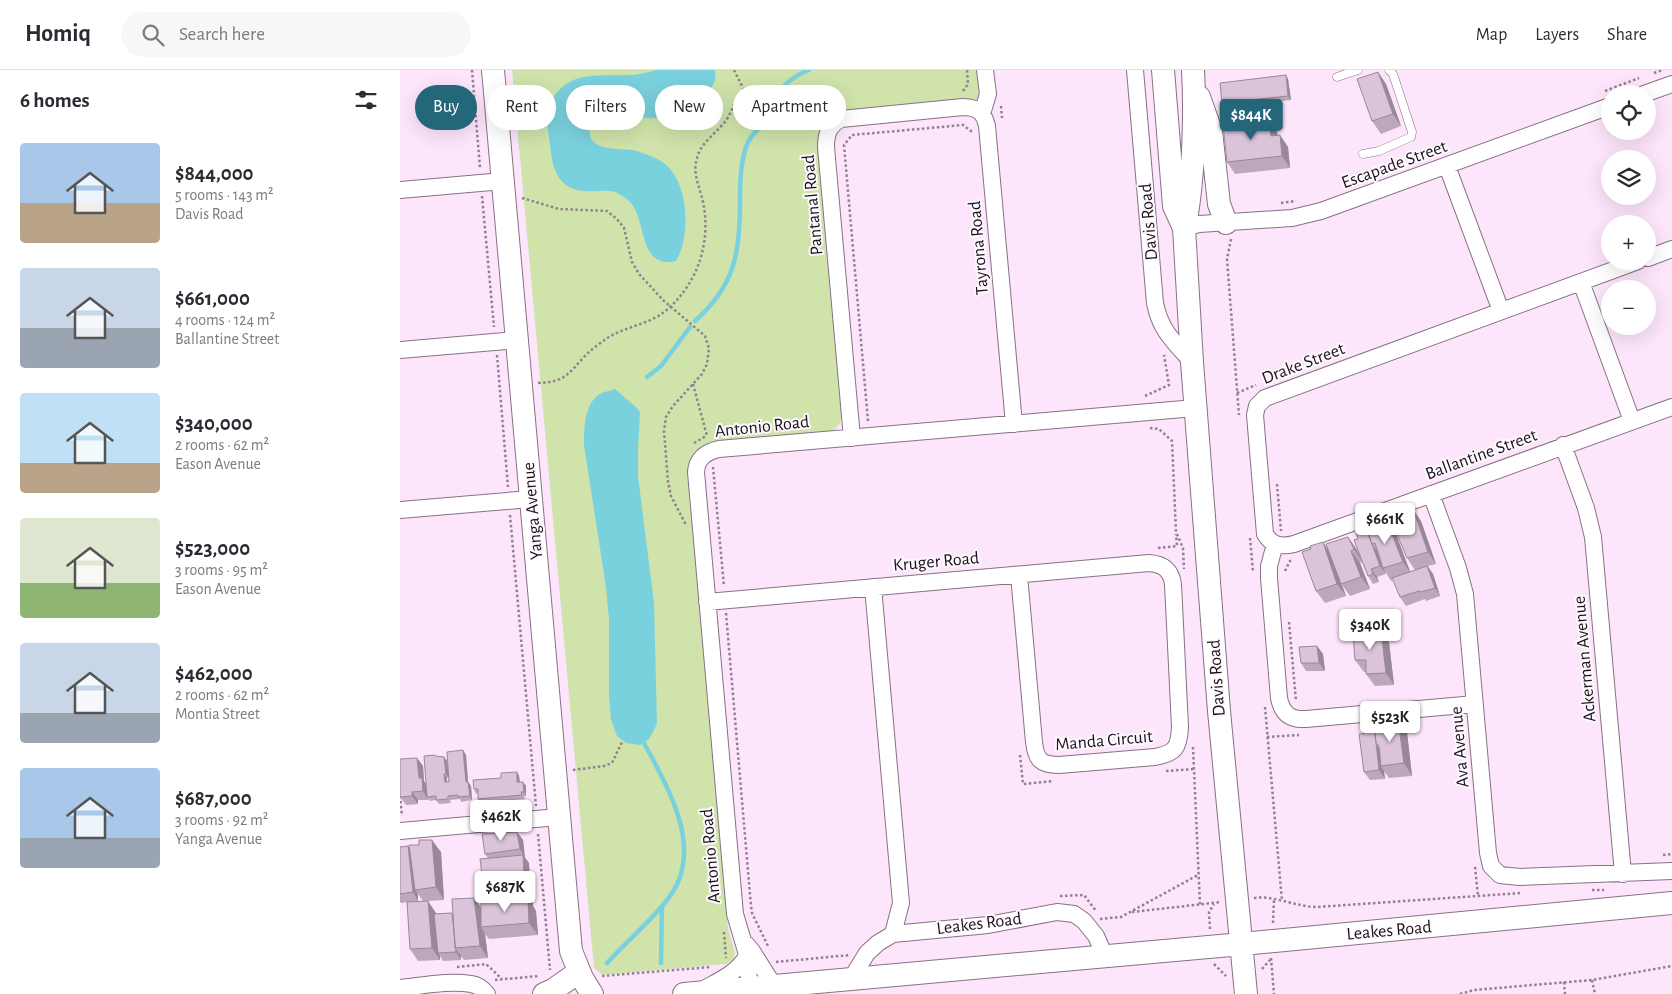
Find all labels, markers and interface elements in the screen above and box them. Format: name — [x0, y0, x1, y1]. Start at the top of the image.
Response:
search box — [121, 12, 471, 57]
icon: search — [139, 21, 167, 49]
text: Homiq — [25, 22, 91, 46]
text: Search here — [179, 25, 265, 44]
text: Map — [1476, 26, 1507, 44]
text: Layers — [1535, 26, 1579, 44]
text: Share — [1607, 26, 1647, 44]
chip: Buy — [415, 85, 477, 130]
chip: Rent — [487, 85, 556, 130]
chip: Filters — [566, 85, 645, 130]
chip: New — [655, 85, 723, 130]
chip: Apartment — [733, 85, 846, 130]
map controls — [1601, 85, 1656, 335]
button: locate — [1601, 85, 1656, 140]
icon: filters — [352, 86, 380, 114]
text: 6 homes — [20, 90, 90, 111]
pin: $844K — [1216, 98, 1286, 141]
text: $844K — [1231, 107, 1271, 123]
street label: Escapade Street — [1339, 137, 1450, 192]
button: layers — [1601, 150, 1656, 205]
street label: Pantanal Road — [800, 154, 826, 256]
icon: home — [60, 163, 120, 223]
text: $844,000 — [175, 163, 254, 184]
street label: Davis Road — [1137, 183, 1161, 261]
text: 5 rooms · 143 m² — [175, 187, 274, 203]
street label: Tayrona Road — [966, 200, 992, 296]
text: Davis Road — [175, 206, 244, 222]
button: + — [1601, 215, 1656, 270]
button: − — [1601, 280, 1656, 335]
icon: home — [60, 288, 120, 348]
text: $661,000 — [175, 288, 250, 309]
text: 4 rooms · 124 m² — [175, 312, 275, 328]
text: Ballantine Street — [175, 331, 279, 347]
street label: Drake Street — [1259, 340, 1347, 388]
icon: home — [60, 413, 120, 473]
text: $340,000 — [175, 413, 253, 434]
street label: Antonio Road — [714, 413, 810, 441]
street label: Ballantine Street — [1423, 426, 1540, 483]
text: 2 rooms · 62 m² — [175, 437, 269, 453]
text: Eason Avenue — [175, 456, 261, 472]
street label: Yanga Avenue — [520, 461, 546, 561]
pin: $661K — [1350, 502, 1420, 545]
text: $661K — [1366, 511, 1404, 527]
icon: home — [60, 538, 120, 598]
text: $523,000 — [175, 538, 250, 559]
street label: Kruger Road — [892, 549, 980, 575]
text: 3 rooms · 95 m² — [175, 562, 268, 578]
text: Eason Avenue — [175, 581, 261, 597]
street label: Ackerman Avenue — [1571, 595, 1599, 723]
pin: $340K — [1335, 608, 1405, 651]
text: $340K — [1350, 617, 1390, 633]
street label: Davis Road — [1205, 639, 1229, 717]
icon: home — [60, 663, 120, 723]
text: $462,000 — [175, 663, 253, 684]
text: 2 rooms · 62 m² — [175, 687, 269, 703]
pin: $523K — [1355, 700, 1425, 743]
text: Montia Street — [175, 706, 260, 722]
street label: Ava Avenue — [1447, 706, 1472, 788]
text: $523K — [1371, 709, 1409, 725]
street label: Manda Circuit — [1055, 728, 1154, 754]
icon: home — [60, 788, 120, 848]
text: $687,000 — [175, 788, 252, 809]
pin: $462K — [466, 800, 536, 842]
text: $462K — [481, 808, 521, 824]
street label: Antonio Road — [698, 808, 724, 904]
text: 3 rooms · 92 m² — [175, 812, 268, 828]
text: Yanga Avenue — [175, 831, 262, 847]
pin: $687K — [470, 870, 540, 913]
text: $687K — [485, 879, 525, 895]
street label: Leakes Road — [936, 910, 1023, 938]
street label: Leakes Road — [1346, 918, 1432, 944]

